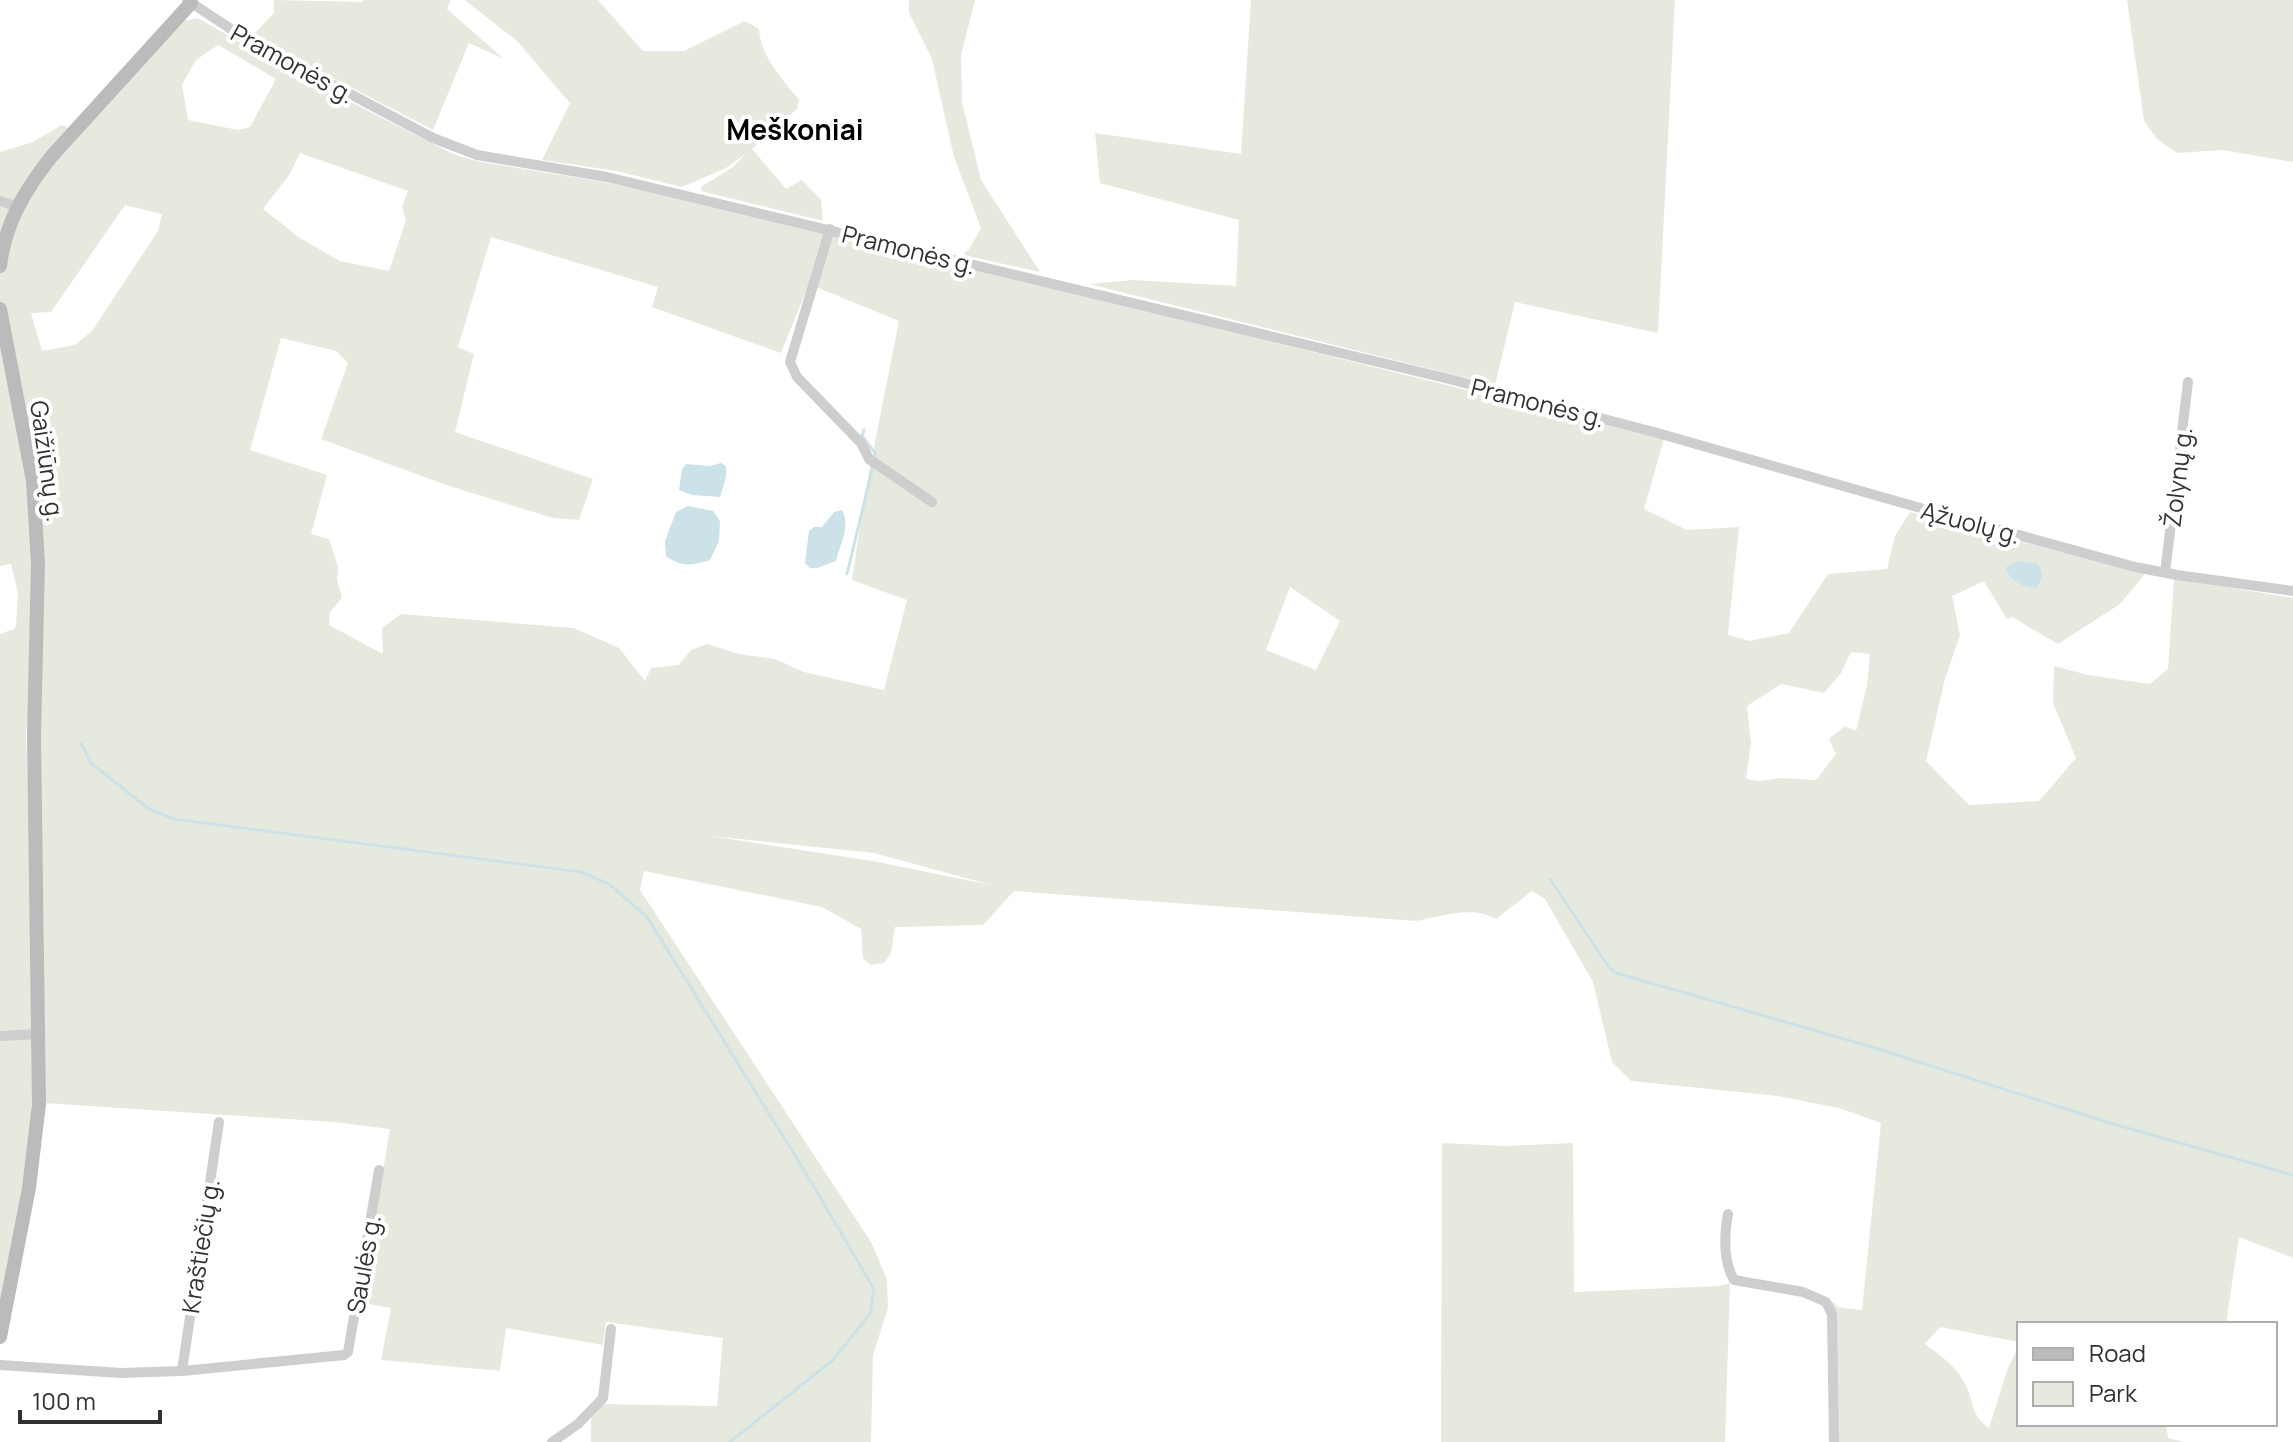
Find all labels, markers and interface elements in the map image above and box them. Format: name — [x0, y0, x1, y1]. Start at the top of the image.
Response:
street label: Pramonės g. — [225, 15, 361, 111]
district label: Meškoniai — [726, 110, 864, 148]
street label: Pramonės g. — [839, 216, 979, 282]
street label: Pramonės g. — [1468, 369, 1608, 435]
street label: Gaižiūnų g. — [23, 398, 73, 524]
street label: Žolynų g. — [2154, 425, 2200, 529]
street label: Ąžuolų g. — [1918, 493, 2024, 551]
street label: Kraštiečių g. — [173, 1177, 227, 1315]
street label: Saulės g. — [338, 1212, 388, 1316]
legend — [2017, 1322, 2277, 1426]
text: Road — [2089, 1336, 2146, 1369]
scale bar — [20, 1374, 160, 1424]
text: Park — [2089, 1376, 2138, 1409]
text: 100 m — [32, 1384, 96, 1417]

